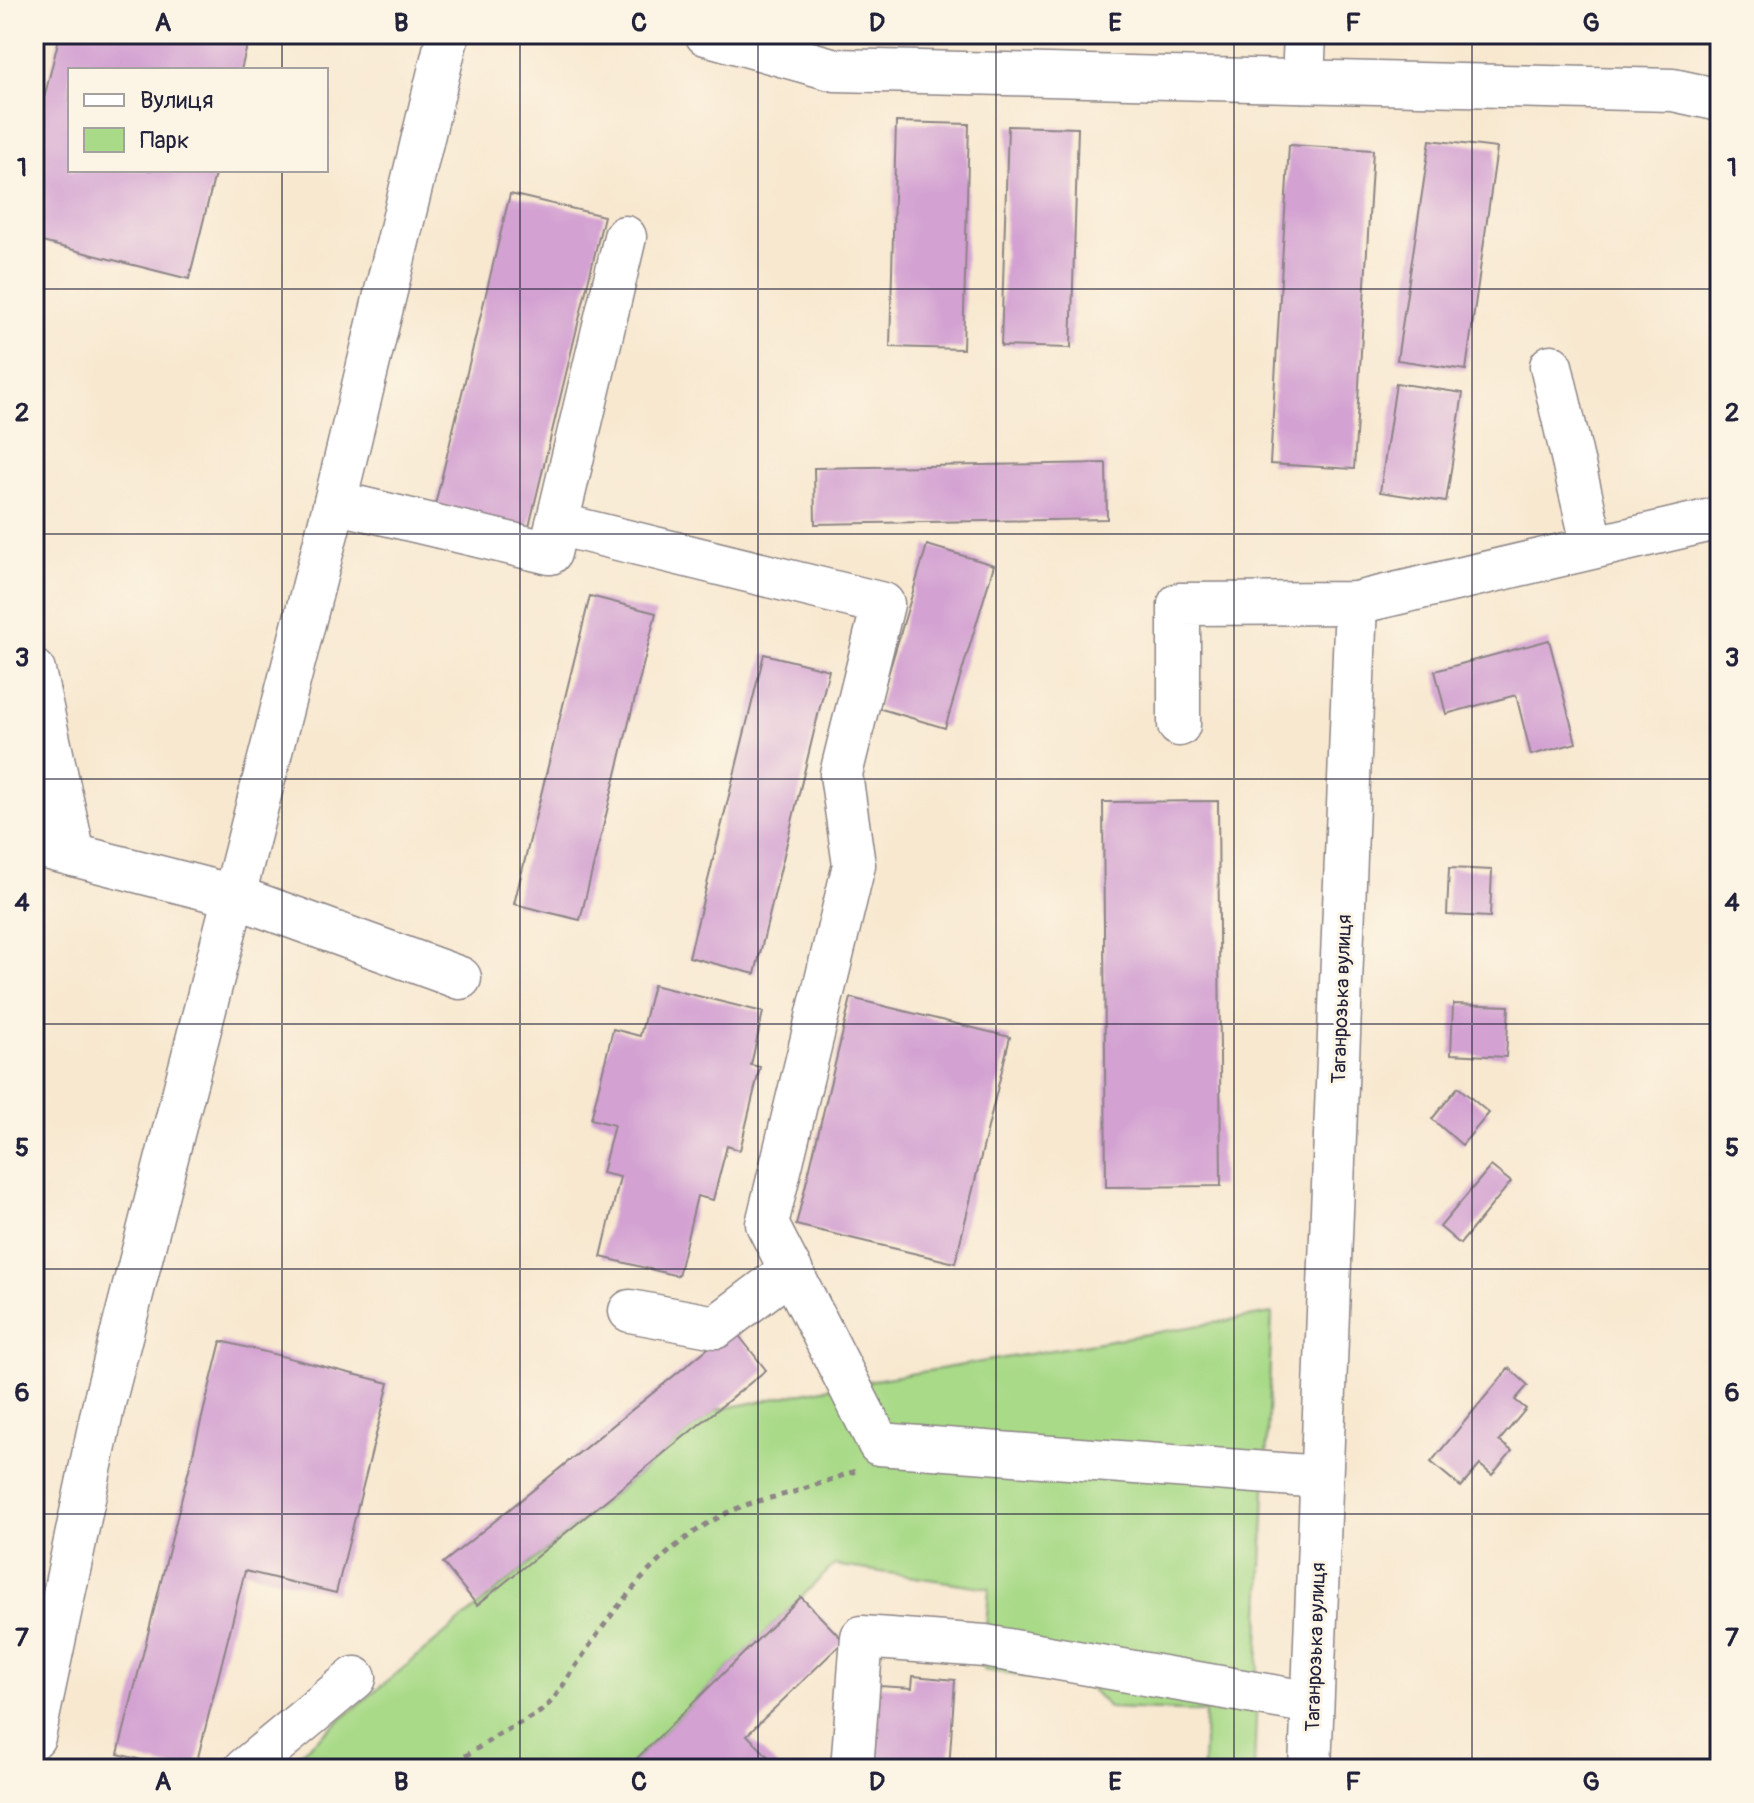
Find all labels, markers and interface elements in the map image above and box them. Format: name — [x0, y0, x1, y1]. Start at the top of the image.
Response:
text: A — [155, 7, 172, 39]
text: B — [394, 7, 408, 39]
text: C — [631, 7, 647, 39]
text: D — [869, 7, 885, 39]
text: E — [1108, 7, 1122, 39]
text: F — [1345, 7, 1361, 39]
text: G — [1582, 7, 1600, 39]
legend — [68, 68, 328, 172]
text: Вулиця — [140, 86, 213, 115]
text: Парк — [140, 126, 189, 155]
text: 1 — [17, 152, 27, 184]
text: 1 — [1727, 152, 1737, 184]
text: 2 — [15, 397, 29, 429]
text: 2 — [1725, 397, 1739, 429]
text: 3 — [15, 642, 29, 674]
text: 3 — [1725, 642, 1739, 674]
text: 4 — [14, 887, 30, 919]
text: 4 — [1724, 887, 1740, 919]
street label: Таганрозька вулиця — [1326, 914, 1357, 1084]
text: 5 — [15, 1132, 29, 1164]
text: 5 — [1725, 1132, 1739, 1164]
text: 6 — [14, 1377, 30, 1409]
text: 6 — [1724, 1377, 1740, 1409]
street label: Таганрозька вулиця — [1300, 1562, 1331, 1732]
text: 7 — [15, 1622, 29, 1654]
text: 7 — [1725, 1622, 1739, 1654]
text: A — [155, 1766, 172, 1798]
text: B — [394, 1766, 408, 1798]
text: C — [631, 1766, 647, 1798]
text: D — [869, 1766, 885, 1798]
text: E — [1108, 1766, 1122, 1798]
text: F — [1345, 1766, 1361, 1798]
text: G — [1582, 1766, 1600, 1798]

